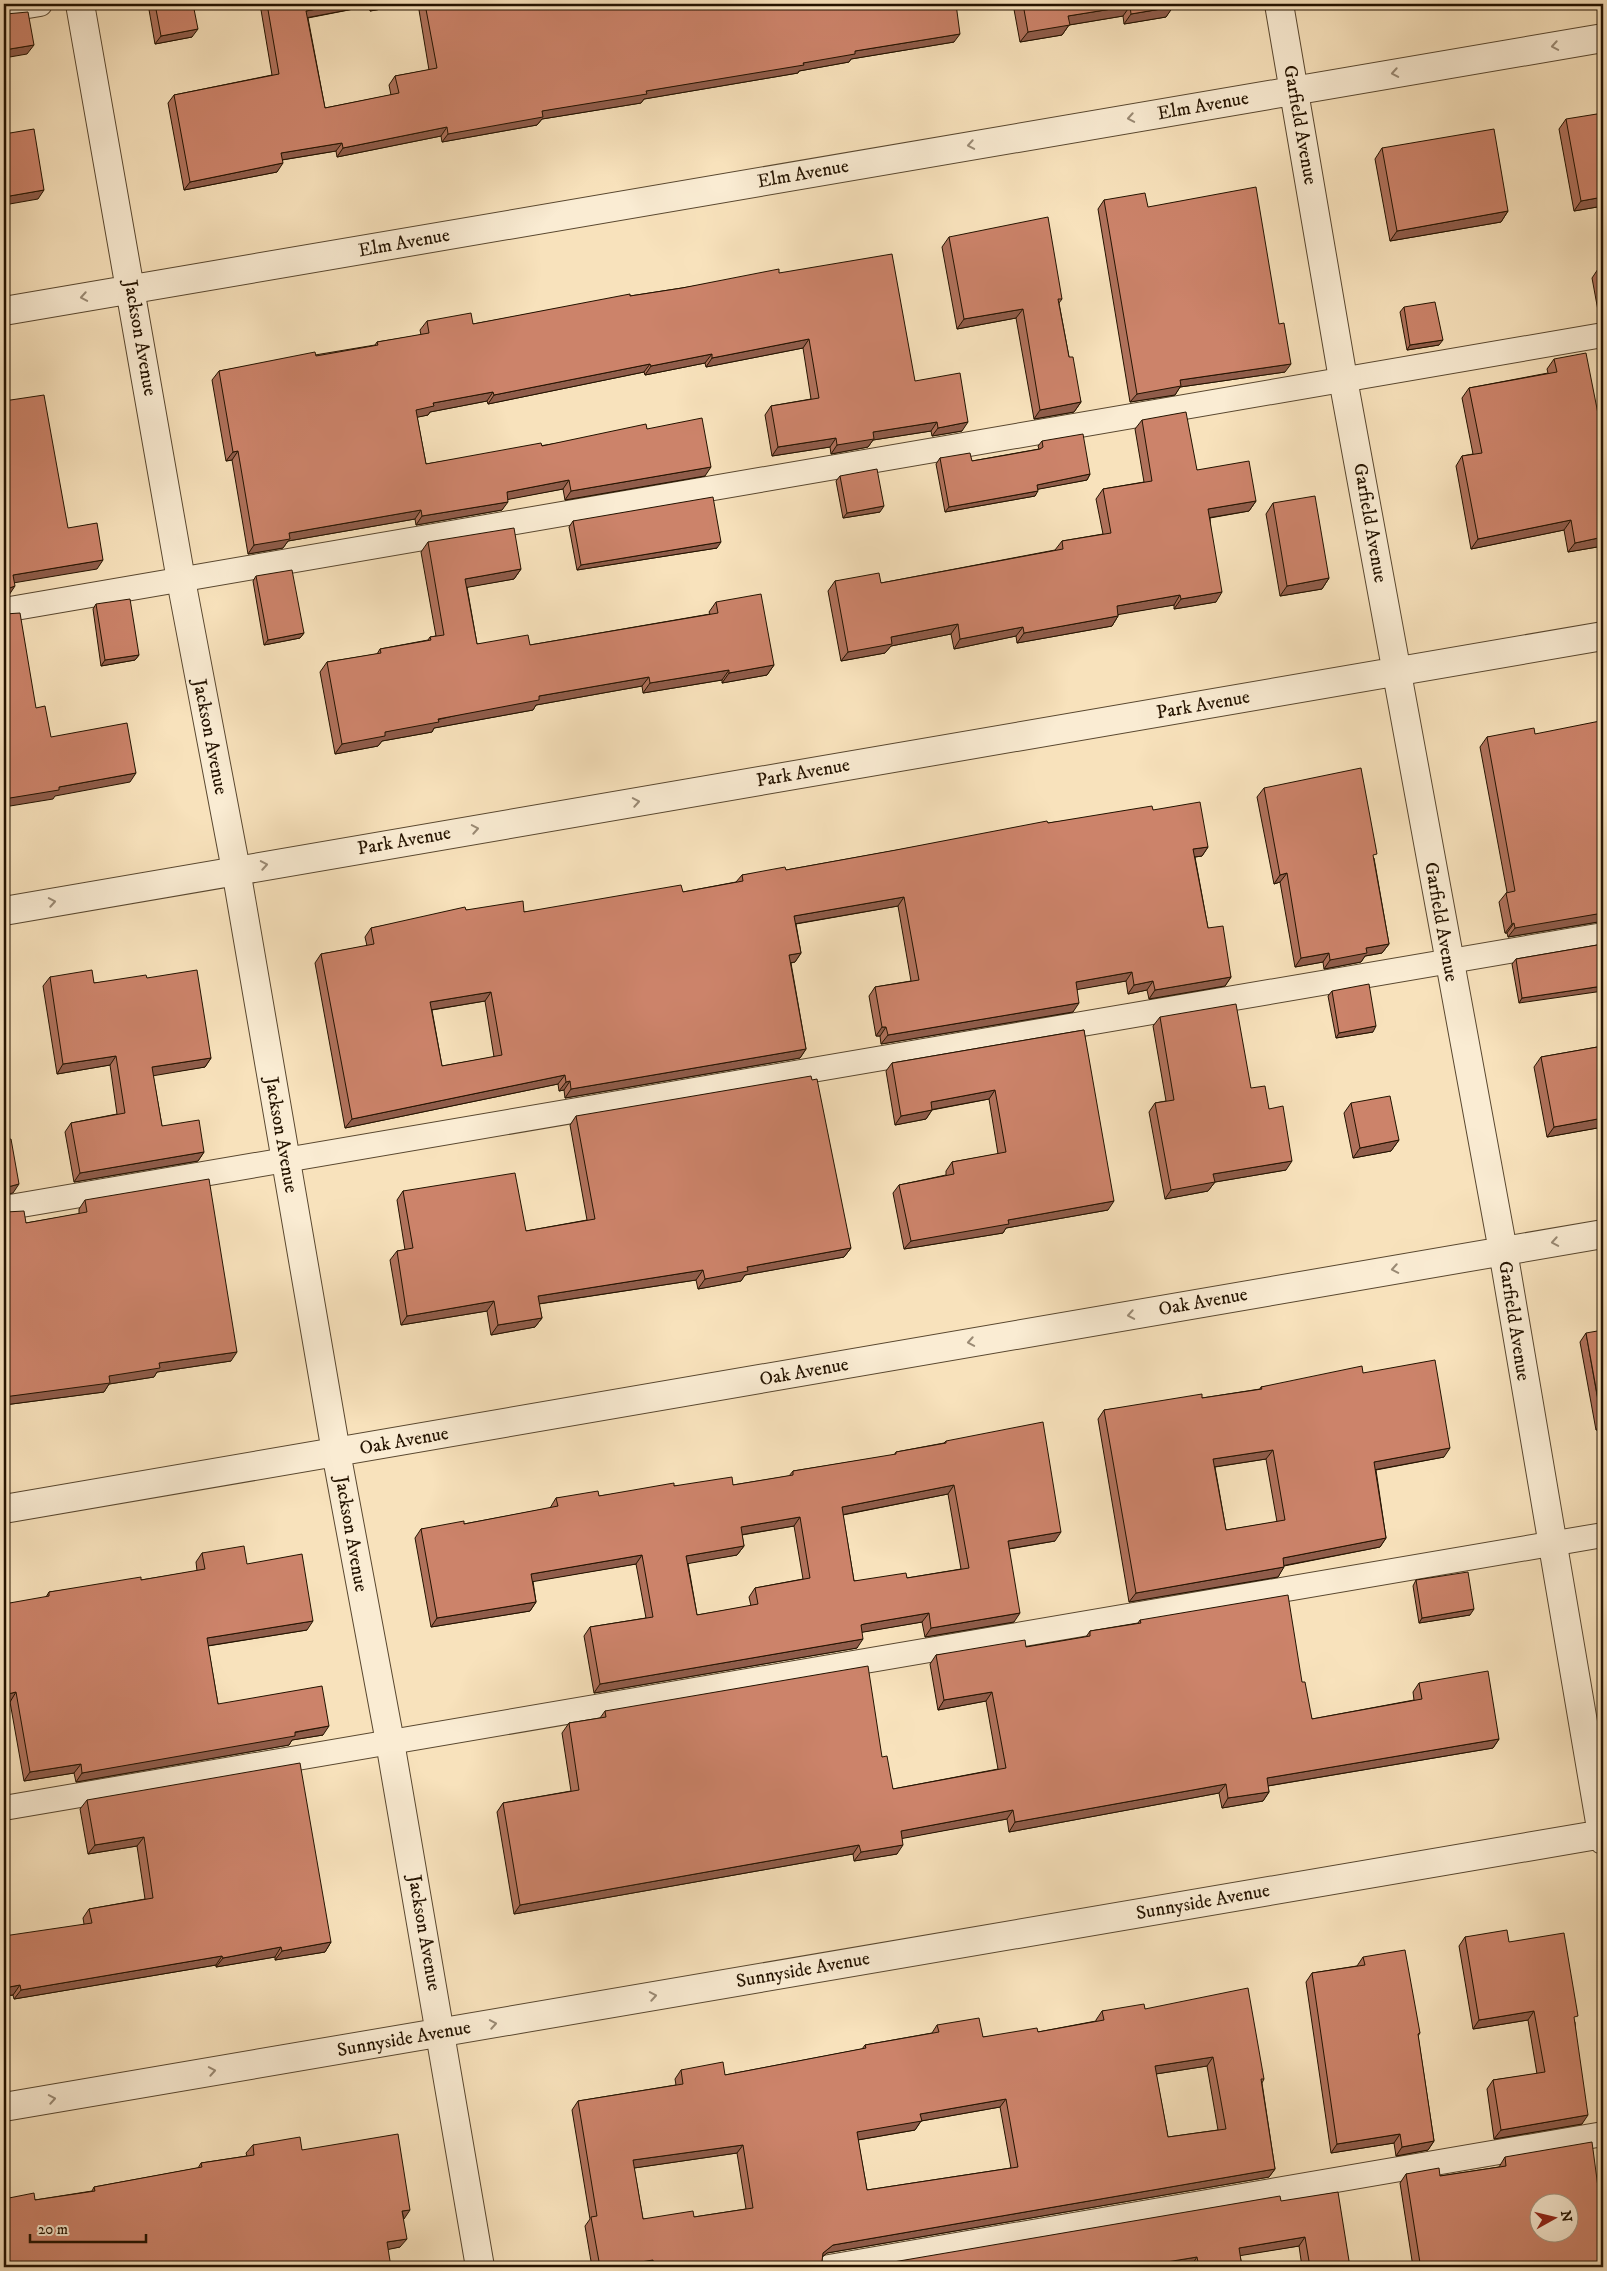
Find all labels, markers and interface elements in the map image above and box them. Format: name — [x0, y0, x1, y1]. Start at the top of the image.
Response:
one-way arrow — [1551, 40, 1560, 50]
street label: Garfield Avenue — [1278, 63, 1322, 187]
one-way arrow — [1391, 68, 1399, 78]
street label: Elm Avenue — [1156, 87, 1251, 125]
one-way arrow — [1127, 112, 1135, 123]
one-way arrow — [967, 140, 975, 150]
street label: Elm Avenue — [756, 155, 851, 193]
street label: Elm Avenue — [357, 224, 452, 262]
street label: Jackson Avenue — [118, 276, 162, 398]
one-way arrow — [79, 292, 88, 302]
street label: Garfield Avenue — [1348, 461, 1392, 585]
street label: Jackson Avenue — [187, 675, 232, 797]
street label: Park Avenue — [1155, 685, 1252, 725]
street label: Park Avenue — [755, 753, 852, 793]
one-way arrow — [631, 797, 640, 807]
street label: Park Avenue — [356, 821, 453, 861]
one-way arrow — [471, 825, 480, 835]
street label: Garfield Avenue — [1419, 860, 1463, 984]
one-way arrow — [259, 861, 268, 871]
one-way arrow — [47, 898, 56, 908]
street label: Jackson Avenue — [259, 1073, 303, 1195]
one-way arrow — [1551, 1236, 1560, 1246]
street label: Garfield Avenue — [1493, 1259, 1535, 1383]
one-way arrow — [1391, 1264, 1399, 1274]
street label: Oak Avenue — [1157, 1283, 1249, 1321]
one-way arrow — [1127, 1309, 1136, 1319]
one-way arrow — [967, 1337, 976, 1347]
street label: Oak Avenue — [758, 1353, 850, 1391]
street label: Oak Avenue — [358, 1422, 450, 1460]
street label: Jackson Avenue — [329, 1472, 373, 1594]
street label: Jackson Avenue — [402, 1871, 446, 1993]
street label: Sunnyside Avenue — [1134, 1879, 1272, 1925]
street label: Sunnyside Avenue — [734, 1947, 872, 1993]
one-way arrow — [649, 1992, 657, 2002]
street label: Sunnyside Avenue — [335, 2016, 473, 2062]
one-way arrow — [489, 2019, 497, 2029]
one-way arrow — [208, 2067, 216, 2077]
one-way arrow — [47, 2094, 56, 2104]
north arrow — [1530, 2194, 1580, 2244]
text: N — [1556, 2209, 1576, 2224]
scale bar — [30, 2211, 146, 2243]
text: 20 m — [38, 2220, 68, 2239]

